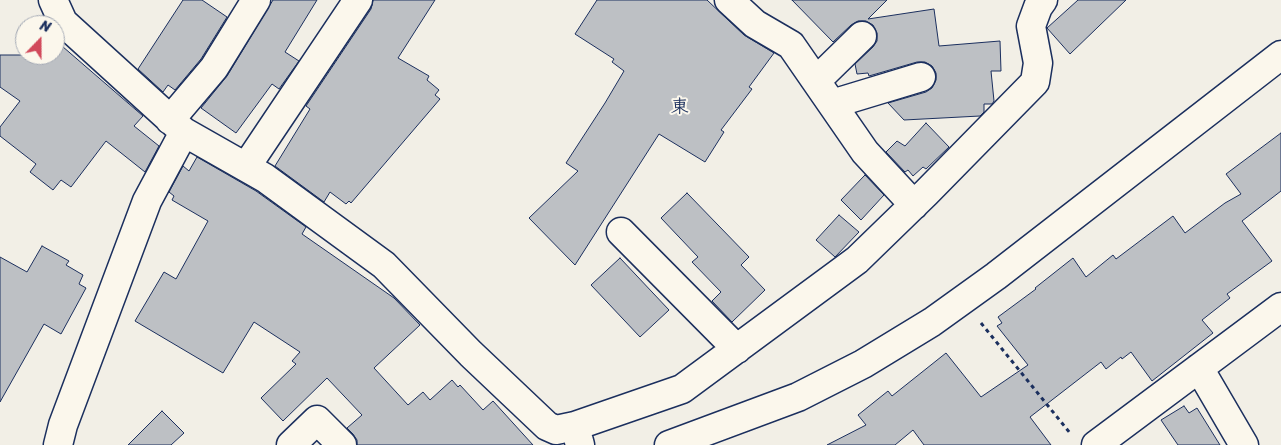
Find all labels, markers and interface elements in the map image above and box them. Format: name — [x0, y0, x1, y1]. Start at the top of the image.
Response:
text: N — [36, 13, 55, 40]
north arrow — [15, 15, 65, 65]
district label: 東 — [671, 96, 689, 118]

